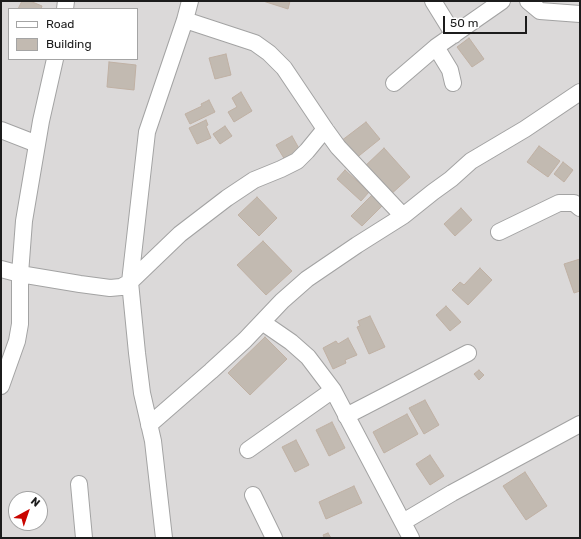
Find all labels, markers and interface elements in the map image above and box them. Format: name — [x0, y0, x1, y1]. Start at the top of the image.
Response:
legend — [8, 8, 138, 60]
scale bar — [445, 8, 529, 34]
text: 50 m — [450, 16, 478, 30]
text: Road — [46, 17, 74, 31]
text: Building — [46, 37, 92, 51]
north arrow — [8, 491, 48, 531]
text: N — [28, 495, 43, 510]

